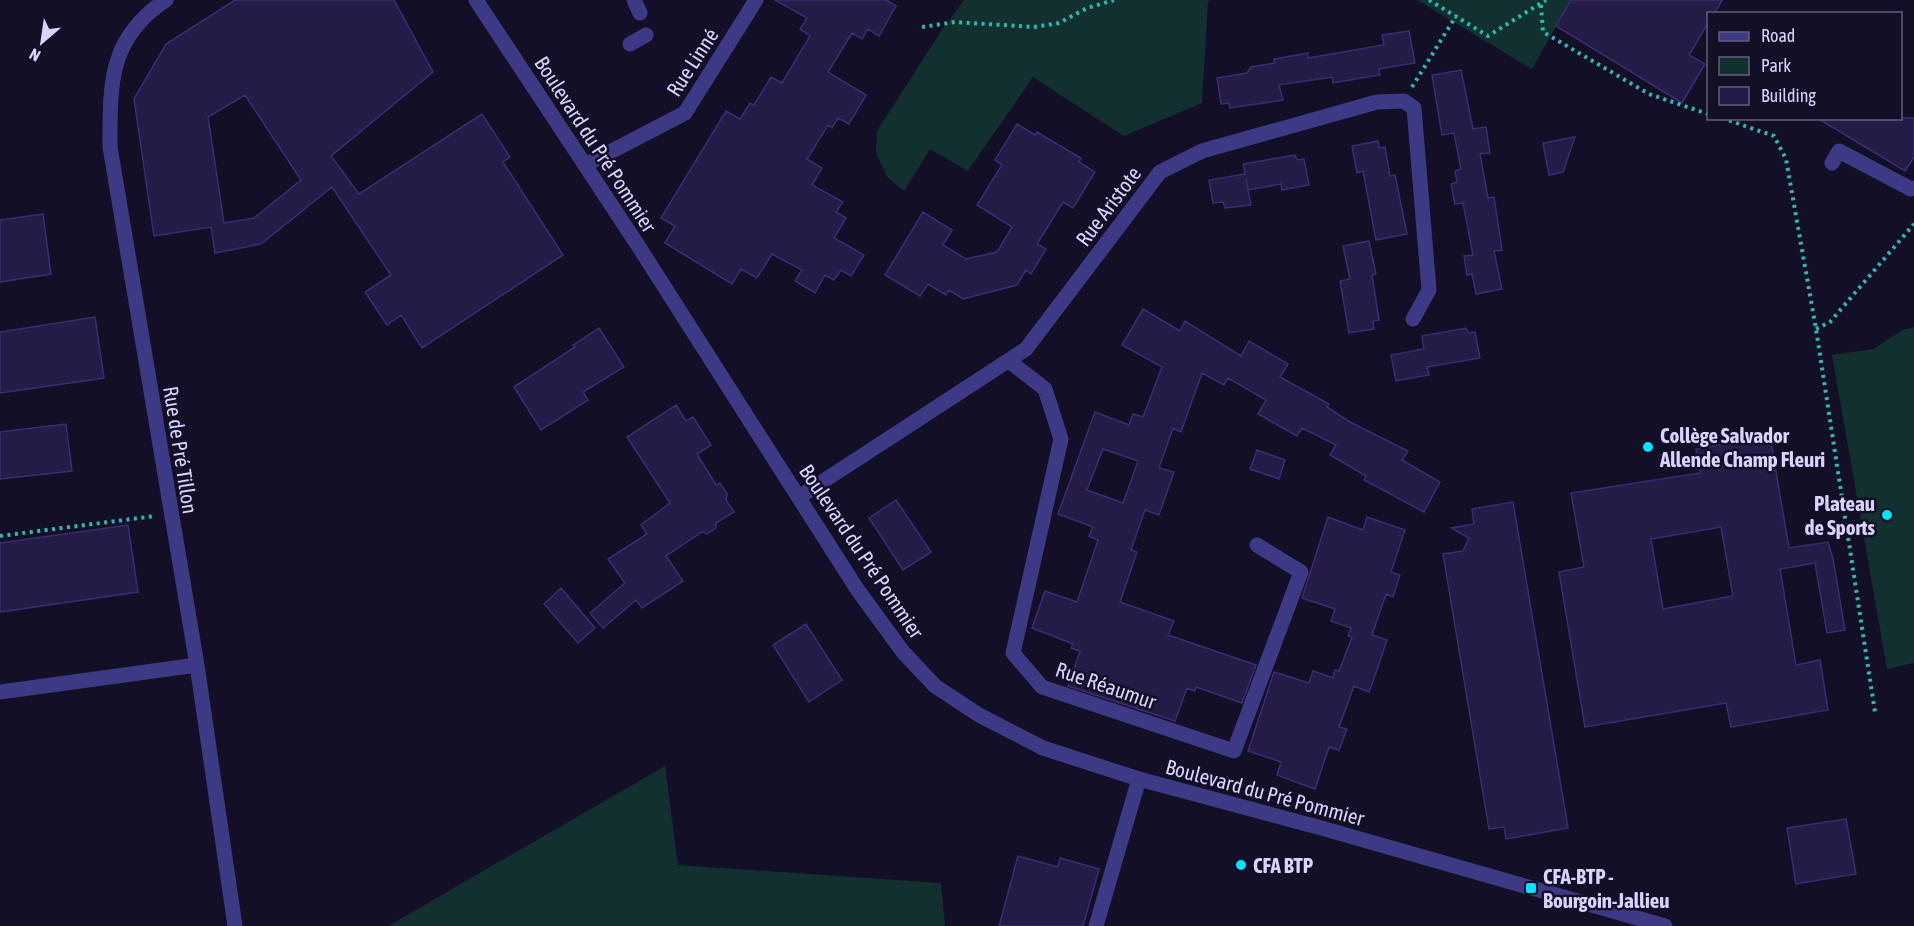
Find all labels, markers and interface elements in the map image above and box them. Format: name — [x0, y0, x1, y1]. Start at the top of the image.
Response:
north arrow — [12, 12, 72, 72]
legend — [1707, 12, 1902, 120]
street label: Rue Linné — [661, 24, 723, 100]
text: Road — [1761, 25, 1795, 46]
text: N — [26, 45, 43, 65]
street label: Boulevard du Pré Pommier — [530, 52, 662, 237]
text: Park — [1761, 55, 1791, 76]
text: Building — [1761, 85, 1816, 106]
street label: Rue Aristote — [1070, 162, 1146, 250]
street label: Rue de Pré Tillon — [159, 384, 203, 516]
place label: Collège Salvador Allende Champ Fleuri — [1659, 423, 1825, 471]
marker: Collège Salvador Allende Champ Fleuri — [1641, 440, 1655, 454]
street label: Boulevard du Pré Pommier — [795, 460, 930, 643]
place label: Plateau de Sports — [1805, 491, 1876, 539]
marker: Plateau de Sports — [1880, 508, 1894, 522]
street label: Rue Réaumur — [1053, 657, 1160, 714]
street label: Boulevard du Pré Pommier — [1163, 754, 1368, 830]
place label: CFA BTP — [1253, 853, 1314, 877]
marker: CFA BTP — [1234, 858, 1248, 872]
place label: CFA-BTP - Bourgoin-Jallieu — [1543, 864, 1669, 912]
marker: CFA-BTP - Bourgoin-Jallieu — [1524, 881, 1538, 895]

